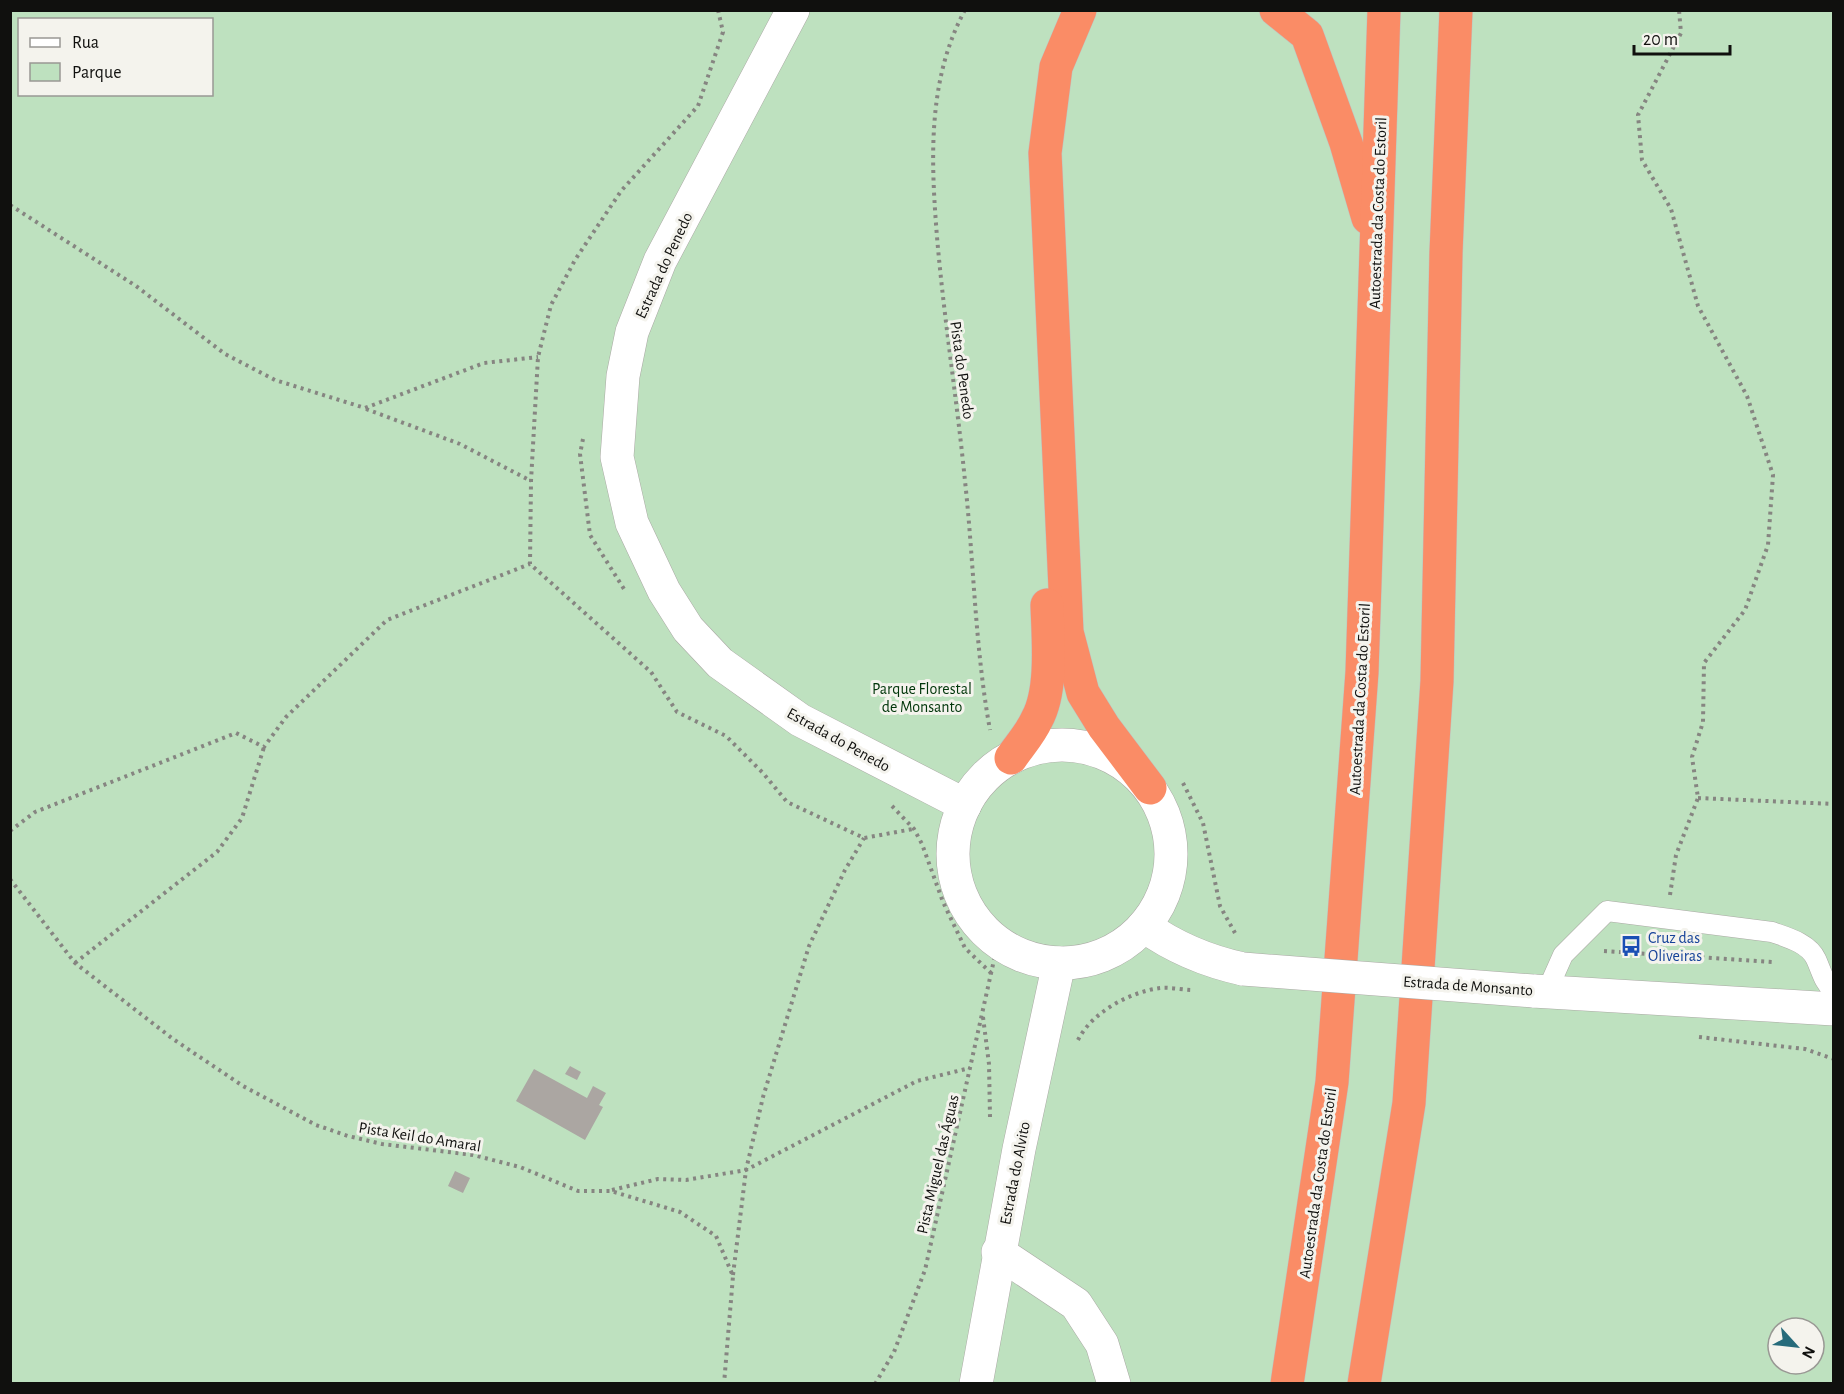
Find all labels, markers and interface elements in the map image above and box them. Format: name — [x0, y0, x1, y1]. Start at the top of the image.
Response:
legend — [18, 18, 213, 96]
scale bar — [1634, 18, 1730, 56]
text: 20 m — [1643, 31, 1678, 49]
text: Rua — [72, 34, 99, 52]
text: Parque — [72, 64, 121, 82]
street label: Autoestrada da Costa do Estoril — [1367, 117, 1389, 309]
street label: Estrada do Penedo — [632, 210, 696, 321]
street label: Pista do Penedo — [947, 320, 977, 420]
street label: Autoestrada da Costa do Estoril — [1347, 603, 1373, 795]
park label: Parque Florestal de Monsanto — [872, 681, 972, 715]
street label: Estrada do Penedo — [784, 705, 893, 775]
place label: Cruz das Oliveiras — [1648, 930, 1702, 964]
bus stop icon: Cruz das Oliveiras — [1619, 934, 1643, 958]
street label: Estrada de Monsanto — [1402, 973, 1534, 999]
street label: Autoestrada da Costa do Estoril — [1297, 1087, 1339, 1279]
street label: Pista Miguel das Águas — [912, 1093, 962, 1235]
street label: Pista Keil do Amaral — [357, 1119, 482, 1155]
street label: Estrada do Alvito — [997, 1120, 1033, 1226]
north arrow — [1766, 1316, 1826, 1376]
text: N — [1799, 1344, 1818, 1361]

